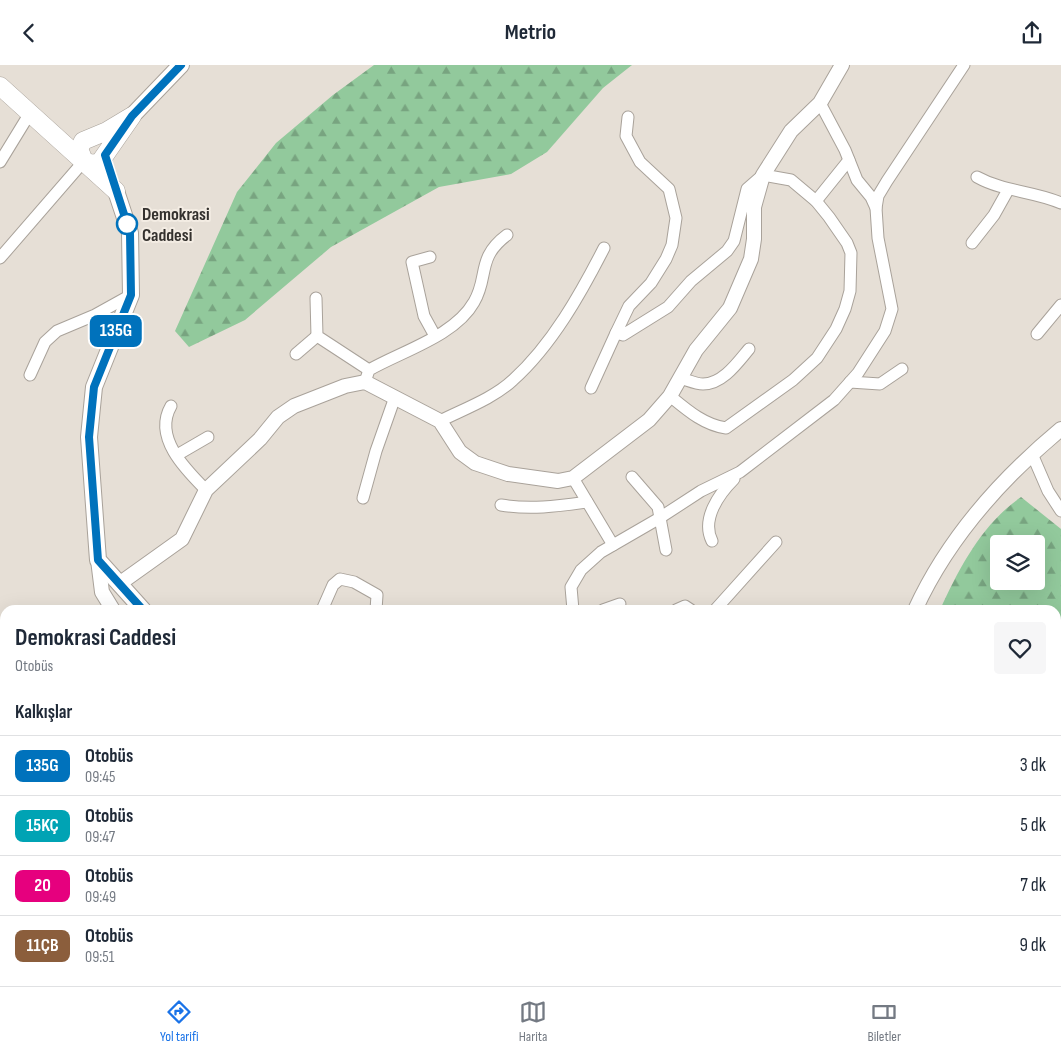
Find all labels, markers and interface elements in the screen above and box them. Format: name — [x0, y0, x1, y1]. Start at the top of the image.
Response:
icon: back — [15, 19, 43, 47]
text: Metrio — [505, 19, 556, 46]
icon: share — [1018, 19, 1046, 47]
place label: Demokrasi Caddesi — [142, 204, 210, 246]
marker: Demokrasi Caddesi — [116, 213, 138, 235]
line badge: 135G — [81, 315, 151, 347]
text: 135G — [100, 320, 132, 341]
map controls — [990, 535, 1045, 590]
button: layers — [990, 535, 1045, 590]
button: heart — [994, 622, 1046, 674]
text: Demokrasi Caddesi — [15, 623, 176, 652]
text: Otobüs — [15, 657, 53, 676]
text: Kalkışlar — [15, 701, 72, 724]
text: Otobüs — [85, 745, 133, 768]
text: 3 dk — [1020, 754, 1046, 777]
text: 135G — [26, 755, 59, 776]
text: 09:45 — [85, 768, 115, 787]
text: Otobüs — [85, 805, 133, 828]
text: 5 dk — [1020, 814, 1046, 837]
text: 15KÇ — [26, 815, 59, 836]
text: 09:47 — [85, 828, 115, 847]
text: Otobüs — [85, 865, 133, 888]
text: 7 dk — [1020, 874, 1046, 897]
text: 20 — [34, 875, 51, 896]
text: 09:49 — [85, 888, 116, 907]
text: Otobüs — [85, 925, 133, 948]
text: 9 dk — [1019, 934, 1046, 957]
text: 11ÇB — [27, 935, 58, 956]
text: 09:51 — [85, 948, 114, 967]
tab: Yol tarifi — [160, 998, 199, 1045]
tab: Harita — [519, 998, 547, 1045]
tab: Biletler — [867, 998, 901, 1045]

